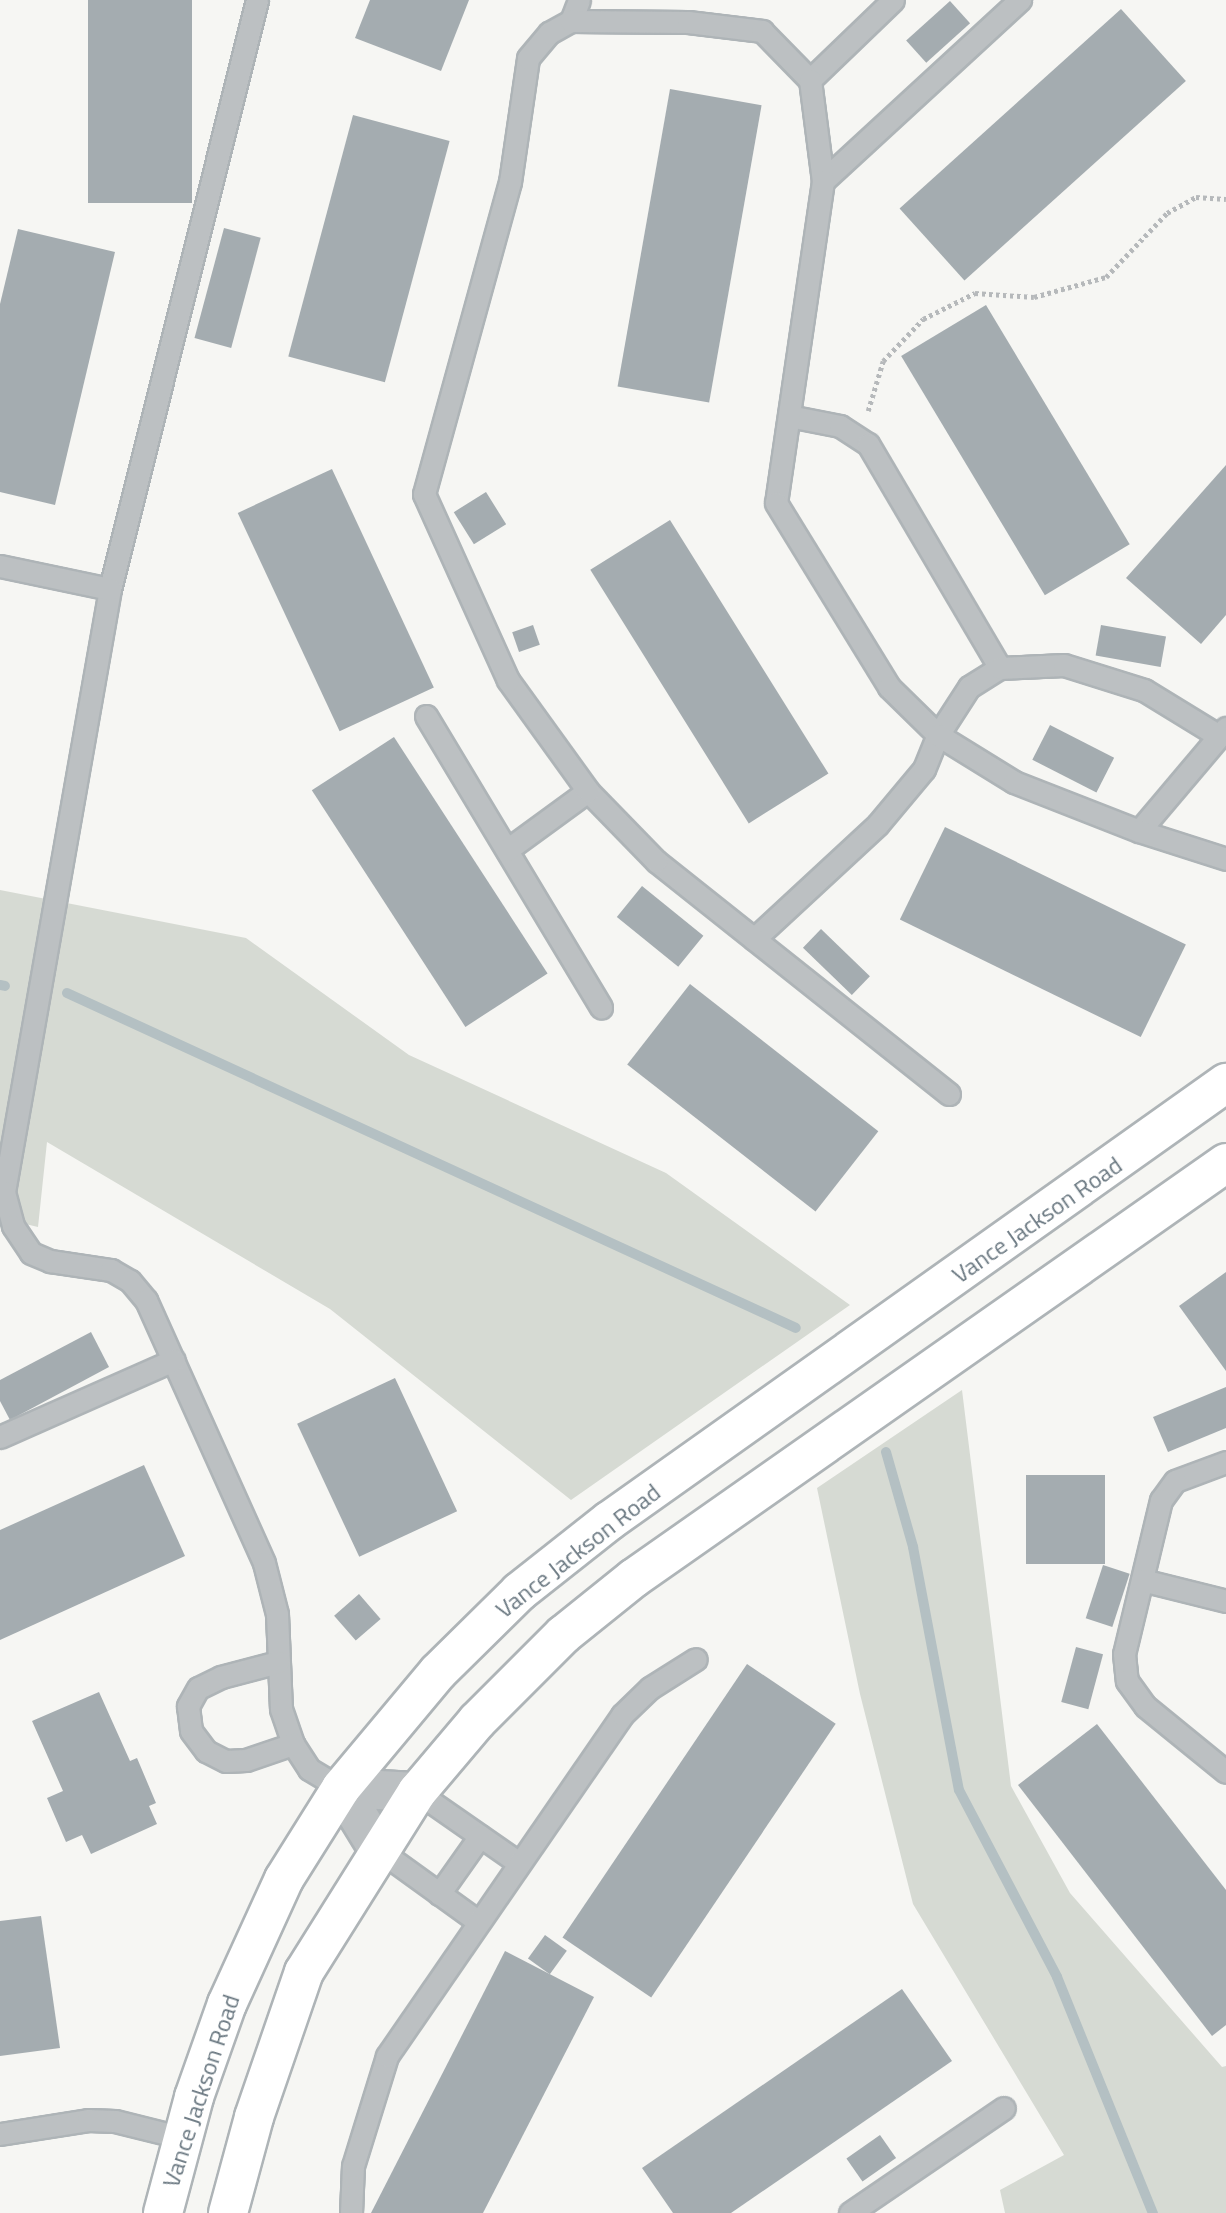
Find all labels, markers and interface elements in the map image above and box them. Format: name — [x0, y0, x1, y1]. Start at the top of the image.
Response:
street label: Vance Jackson Road — [946, 1151, 1128, 1289]
street label: Vance Jackson Road — [490, 1478, 666, 1624]
street label: Vance Jackson Road — [156, 1991, 246, 2191]

